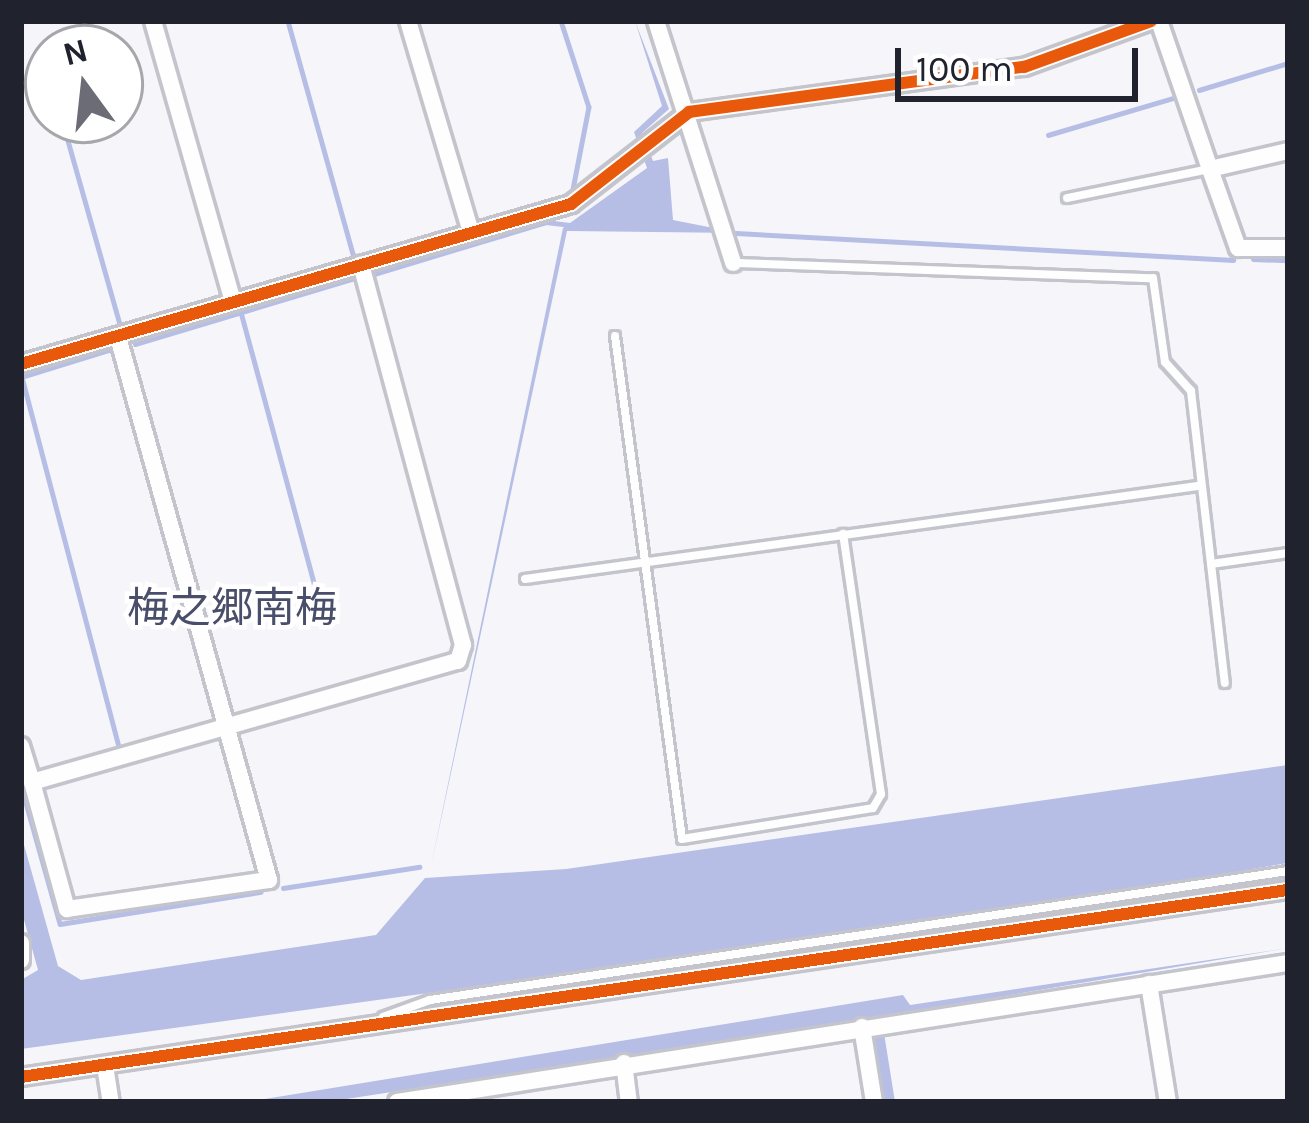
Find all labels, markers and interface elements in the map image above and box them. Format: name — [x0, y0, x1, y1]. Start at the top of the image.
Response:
north arrow — [24, 24, 144, 144]
scale bar — [901, 24, 1144, 98]
text: N — [59, 31, 92, 74]
text: 100 m — [916, 48, 1013, 90]
district label: 梅之郷南梅 — [127, 583, 337, 633]

